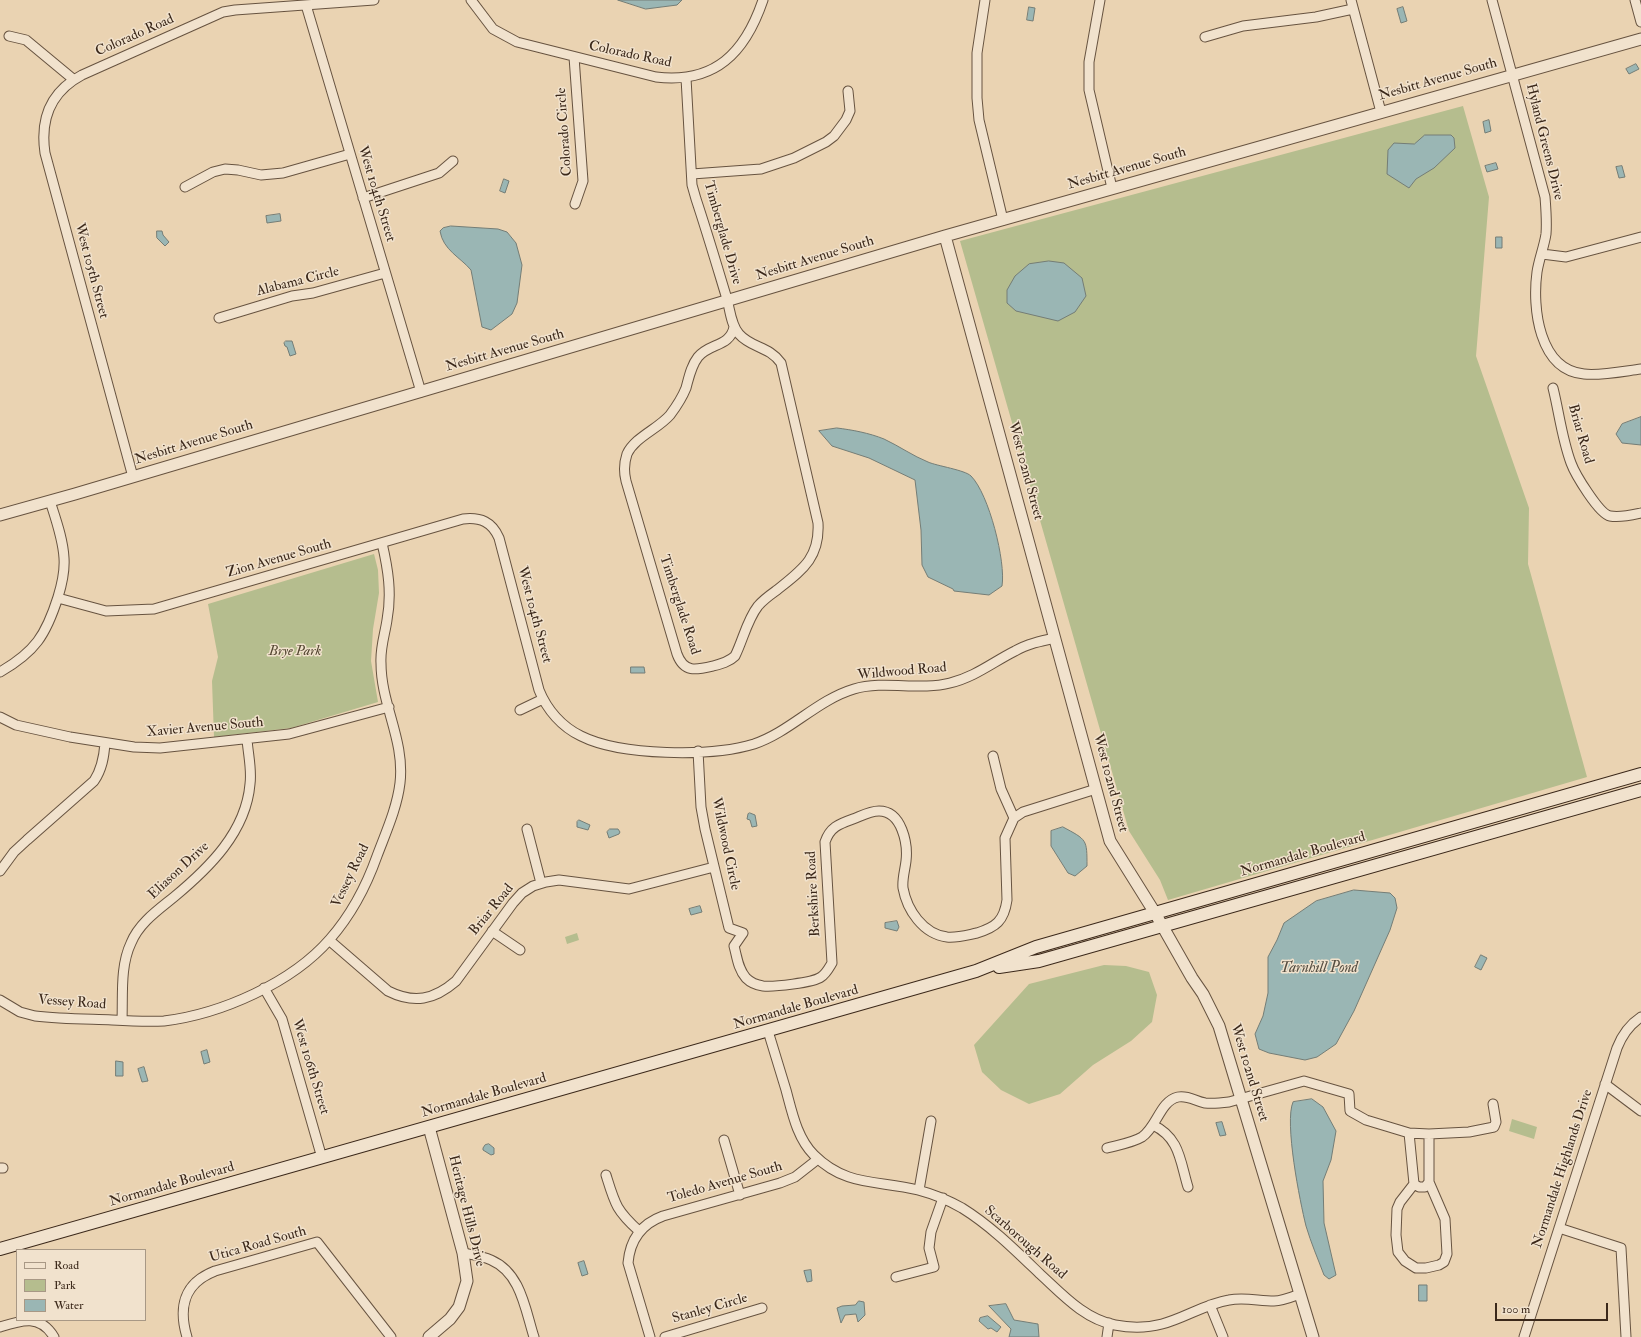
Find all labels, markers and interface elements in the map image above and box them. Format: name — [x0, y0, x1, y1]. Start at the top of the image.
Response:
street label: Colorado Road — [93, 11, 177, 61]
street label: Colorado Road — [587, 38, 673, 72]
street label: Nesbitt Avenue South — [1377, 55, 1499, 105]
street label: Hyland Greens Drive — [1521, 82, 1567, 202]
street label: Colorado Circle — [554, 87, 576, 177]
street label: West 104th Street — [353, 144, 399, 244]
street label: Nesbitt Avenue South — [1066, 144, 1188, 194]
street label: Timberglade Drive — [699, 179, 745, 287]
street label: West 105th Street — [70, 222, 112, 320]
street label: Nesbitt Avenue South — [754, 233, 876, 285]
street label: Alabama Circle — [255, 264, 341, 300]
street label: Nesbitt Avenue South — [444, 326, 566, 376]
street label: Briar Road — [1563, 402, 1597, 466]
street label: Nesbitt Avenue South — [133, 417, 255, 469]
street label: West 102nd Street — [1004, 420, 1046, 522]
street label: Zion Avenue South — [225, 536, 333, 582]
street label: Timberglade Road — [655, 553, 703, 657]
street label: West 104th Street — [513, 565, 555, 665]
park label: Brye Park — [269, 644, 321, 660]
street label: Wildwood Road — [857, 660, 947, 684]
street label: Xavier Avenue South — [146, 715, 264, 741]
street label: West 102nd Street — [1089, 732, 1131, 834]
street label: Wildwood Circle — [707, 796, 743, 892]
street label: Normandale Boulevard — [1239, 829, 1367, 881]
street label: Eliason Drive — [145, 839, 213, 903]
street label: Vessey Road — [328, 842, 374, 910]
street label: Berkshire Road — [803, 851, 825, 937]
street label: Briar Road — [466, 881, 518, 939]
water label: Tarnhill Pond — [1280, 960, 1358, 978]
street label: Normandale Boulevard — [732, 982, 860, 1034]
street label: Vessey Road — [37, 992, 107, 1014]
street label: West 106th Street — [288, 1017, 332, 1117]
street label: West 102nd Street — [1226, 1022, 1272, 1124]
street label: Normandale Boulevard — [420, 1070, 548, 1122]
street label: Normandale Highlands Drive — [1529, 1088, 1597, 1250]
street label: Heritage Hills Drive — [444, 1154, 488, 1268]
street label: Normandale Boulevard — [108, 1159, 236, 1211]
street label: Toledo Avenue South — [666, 1159, 784, 1207]
street label: Scarborough Road — [980, 1203, 1070, 1283]
street label: Utica Road South — [208, 1223, 308, 1267]
legend — [16, 1249, 146, 1321]
text: Road — [54, 1258, 79, 1273]
text: Park — [54, 1278, 76, 1293]
street label: Stanley Circle — [670, 1290, 750, 1328]
scale bar — [1497, 1295, 1610, 1321]
text: Water — [54, 1298, 83, 1313]
text: 100 m — [1502, 1302, 1530, 1317]

